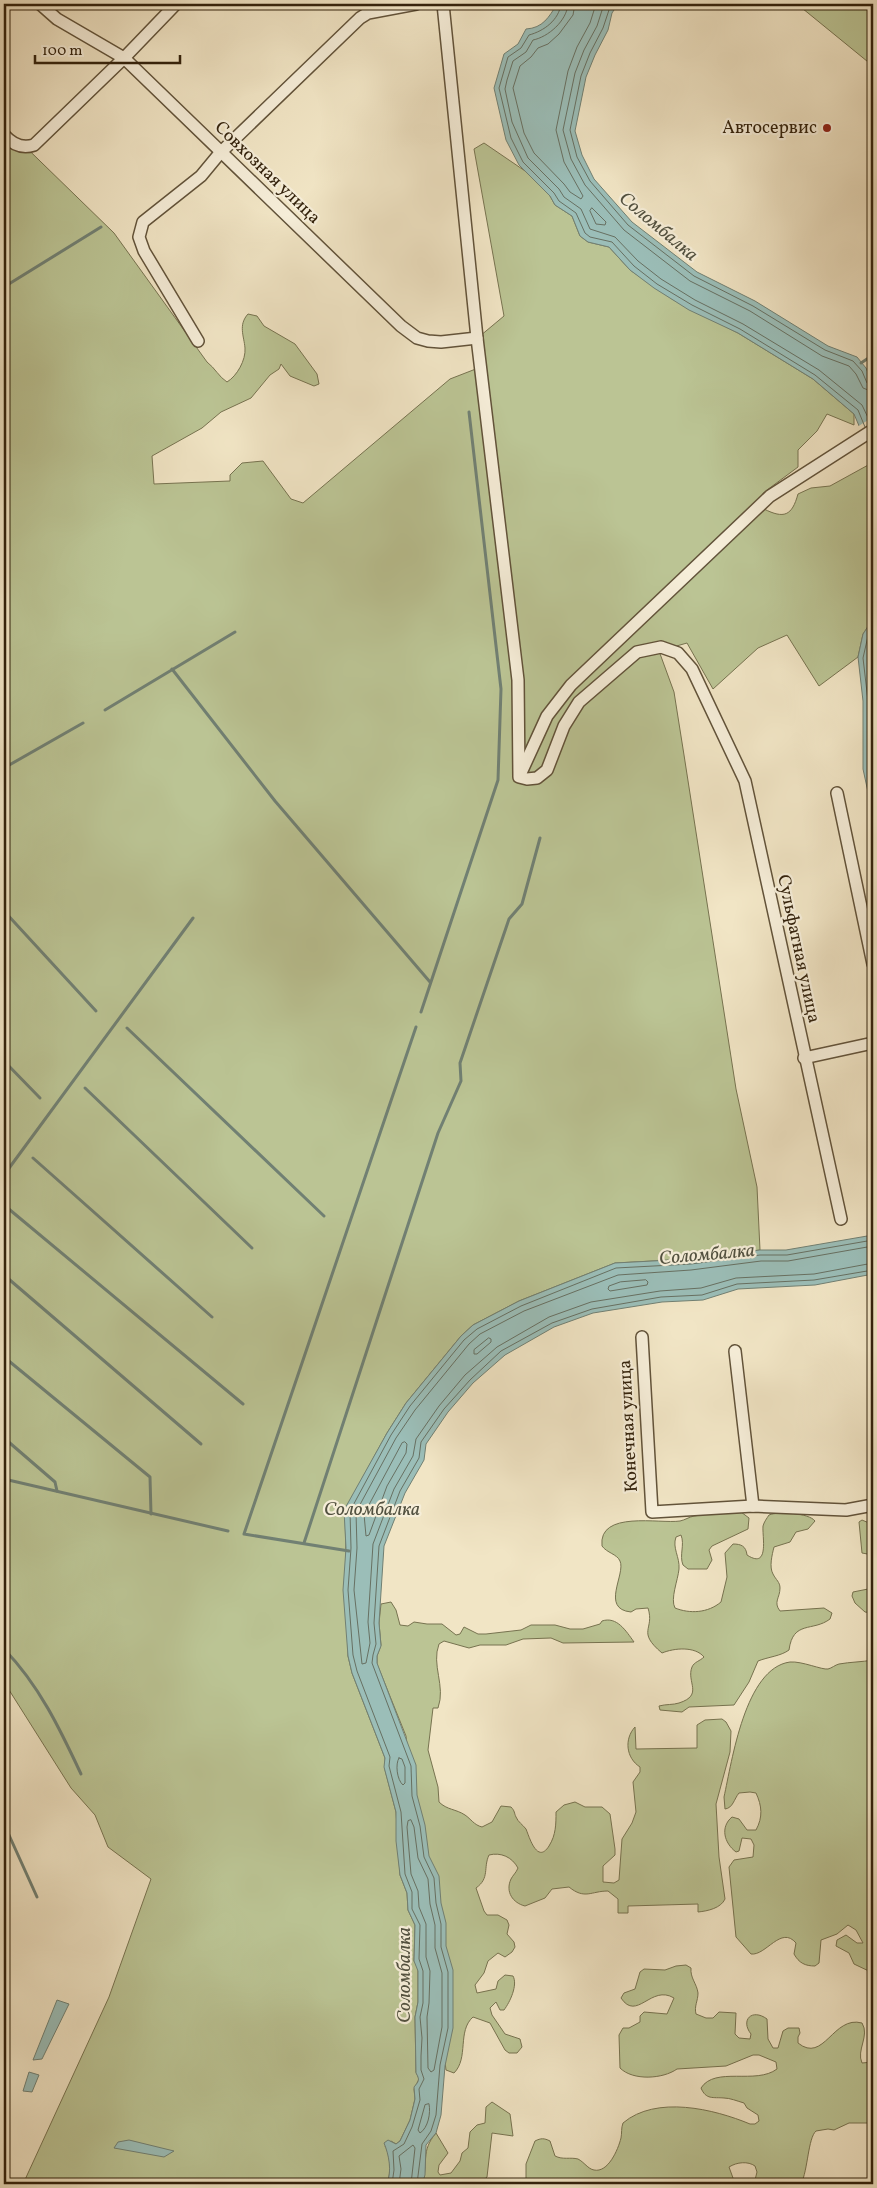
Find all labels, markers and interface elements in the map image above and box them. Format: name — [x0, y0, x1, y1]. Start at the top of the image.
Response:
scale bar — [35, 32, 180, 64]
text: 100 m — [42, 41, 82, 62]
street label: Совхозная улица — [208, 116, 326, 230]
place label: Автосервис — [722, 116, 817, 141]
marker: Автосервис — [821, 122, 833, 134]
water label: Соломбалка — [613, 186, 703, 268]
street label: Сульфатная улица — [770, 873, 826, 1025]
water label: Соломбалка — [658, 1238, 756, 1272]
street label: Конечная улица — [613, 1359, 645, 1493]
water label: Соломбалка — [324, 1497, 420, 1523]
water label: Соломбалка — [392, 1927, 418, 2023]

